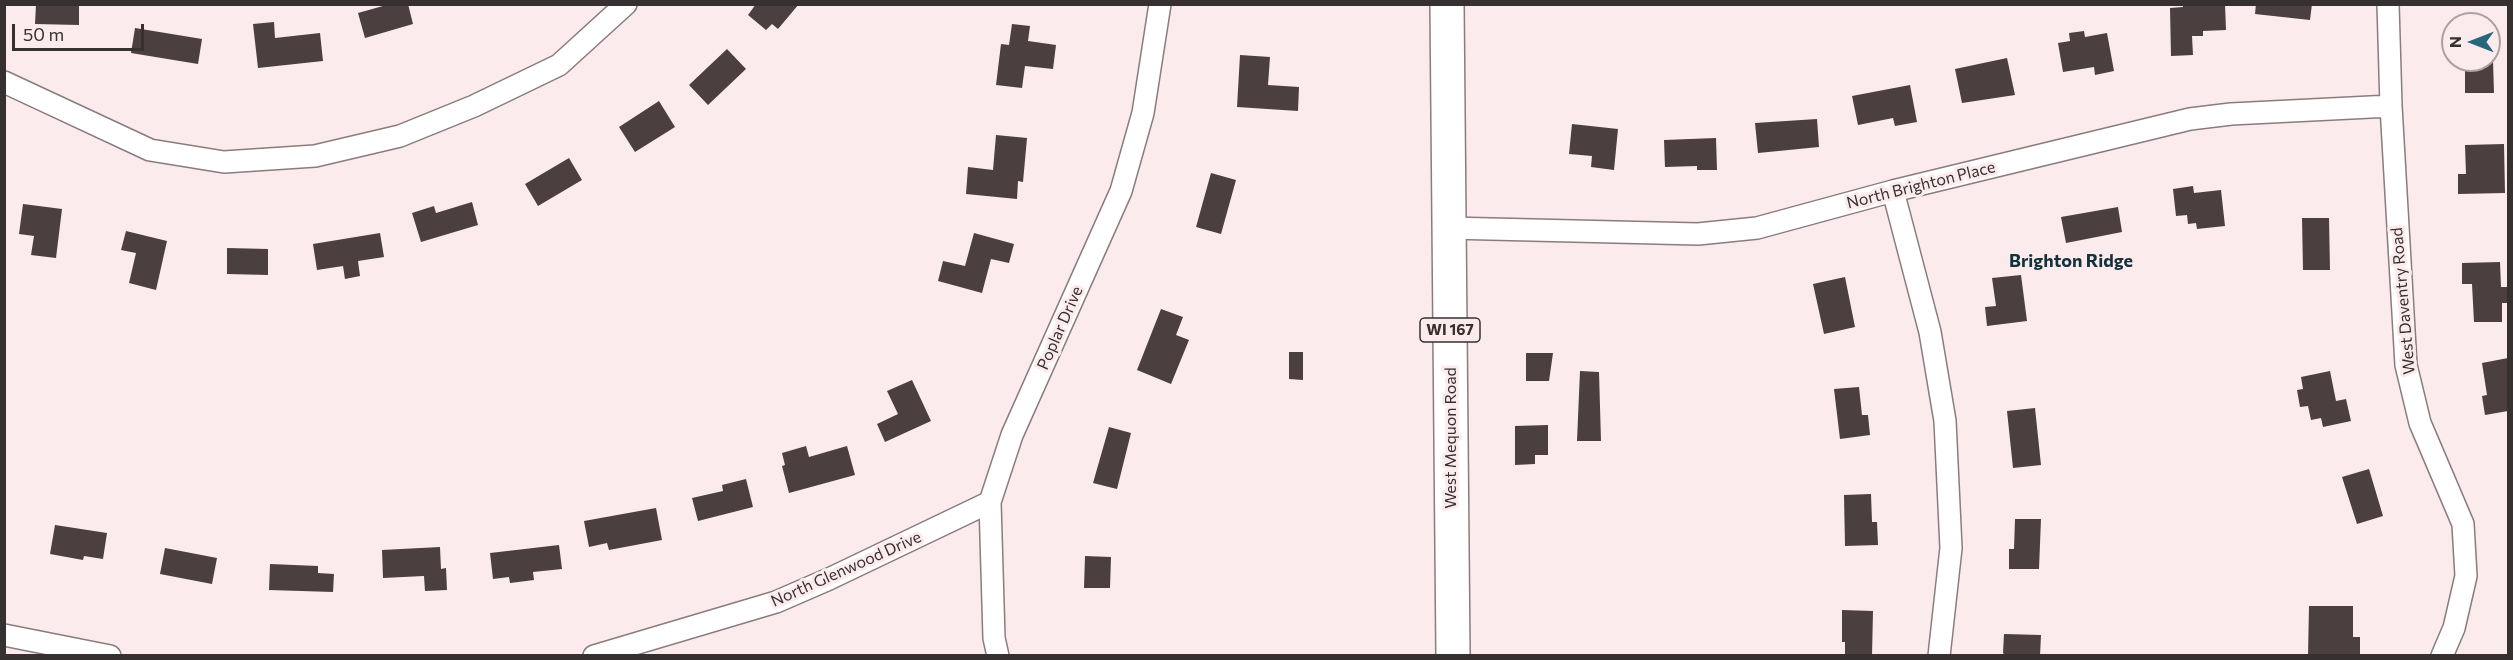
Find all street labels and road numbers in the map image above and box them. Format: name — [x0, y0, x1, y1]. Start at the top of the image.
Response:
street label: North Brighton Place — [1845, 157, 1997, 213]
street label: West Daventry Road — [2387, 227, 2419, 375]
street label: Poplar Drive — [1033, 283, 1087, 373]
road number: WI 167 — [1420, 318, 1480, 342]
street label: West Mequon Road — [1441, 367, 1461, 509]
street label: North Glenwood Drive — [768, 527, 924, 611]

